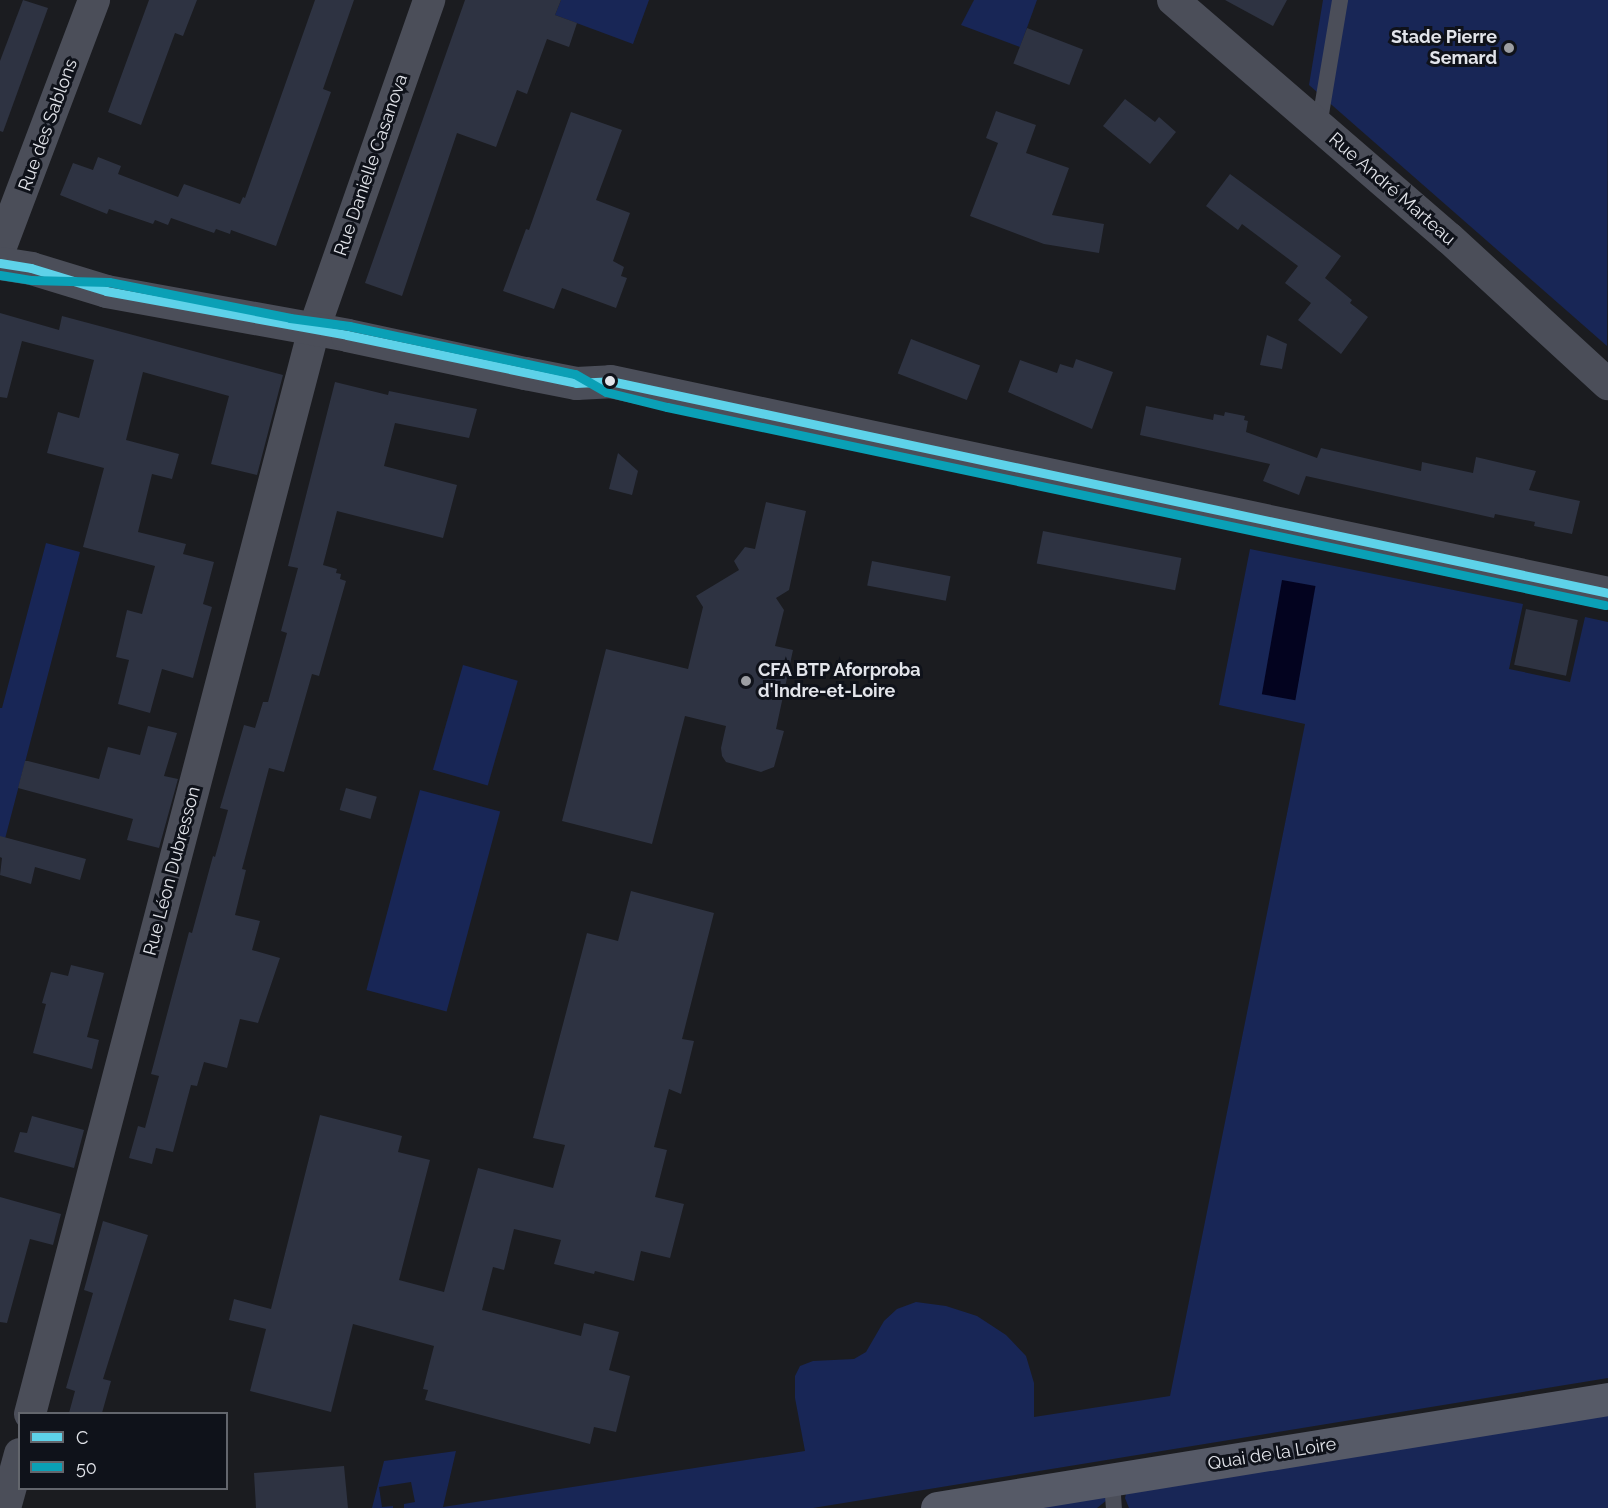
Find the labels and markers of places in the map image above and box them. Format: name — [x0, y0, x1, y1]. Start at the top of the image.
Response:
place label: Stade Pierre Semard — [1391, 27, 1497, 70]
marker: Stade Pierre Semard — [1502, 41, 1516, 55]
unlabelled marker — [604, 375, 616, 387]
place label: CFA BTP Aforproba d'Indre-et-Loire — [758, 660, 922, 702]
marker: CFA BTP Aforproba d'Indre-et-Loire — [739, 674, 753, 688]

